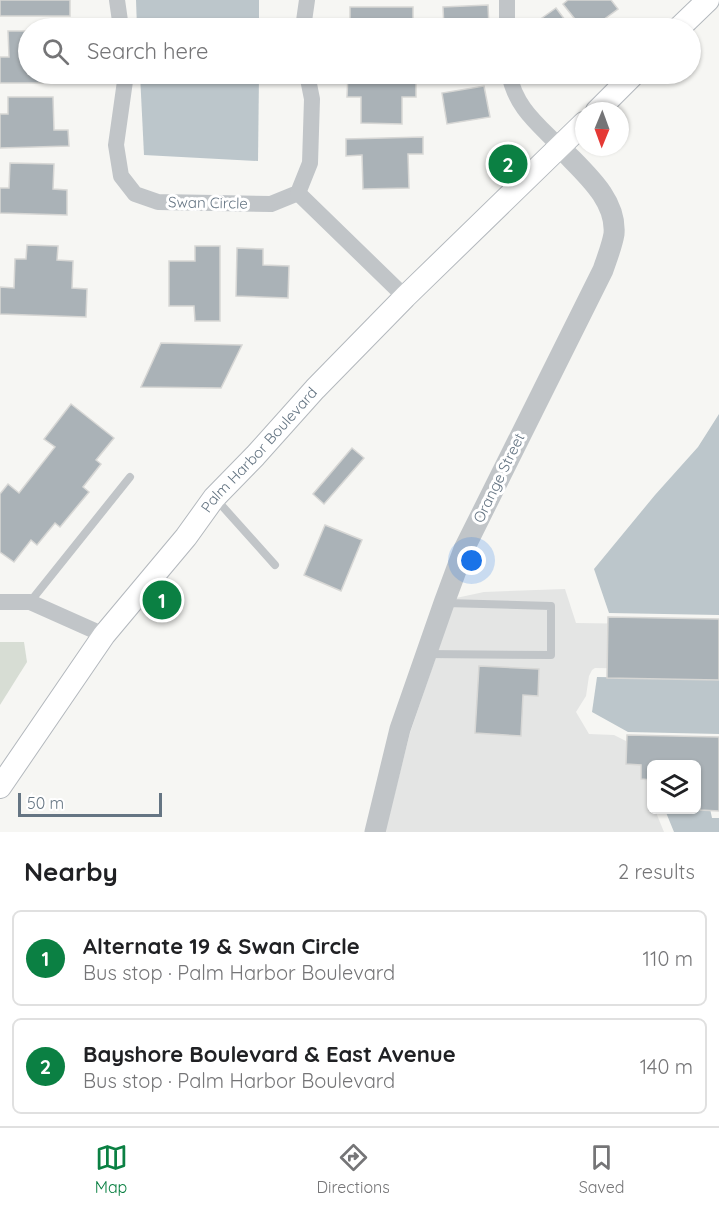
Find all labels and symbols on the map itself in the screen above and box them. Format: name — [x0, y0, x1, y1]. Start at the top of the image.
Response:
north arrow — [575, 102, 629, 156]
pin: 2 — [488, 142, 528, 186]
street label: Swan Circle — [168, 192, 248, 213]
street label: Palm Harbor Boulevard — [197, 383, 321, 516]
street label: Orange Street — [469, 430, 528, 526]
your location — [457, 546, 486, 575]
pin: 1 — [142, 578, 182, 622]
scale bar — [18, 790, 162, 818]

